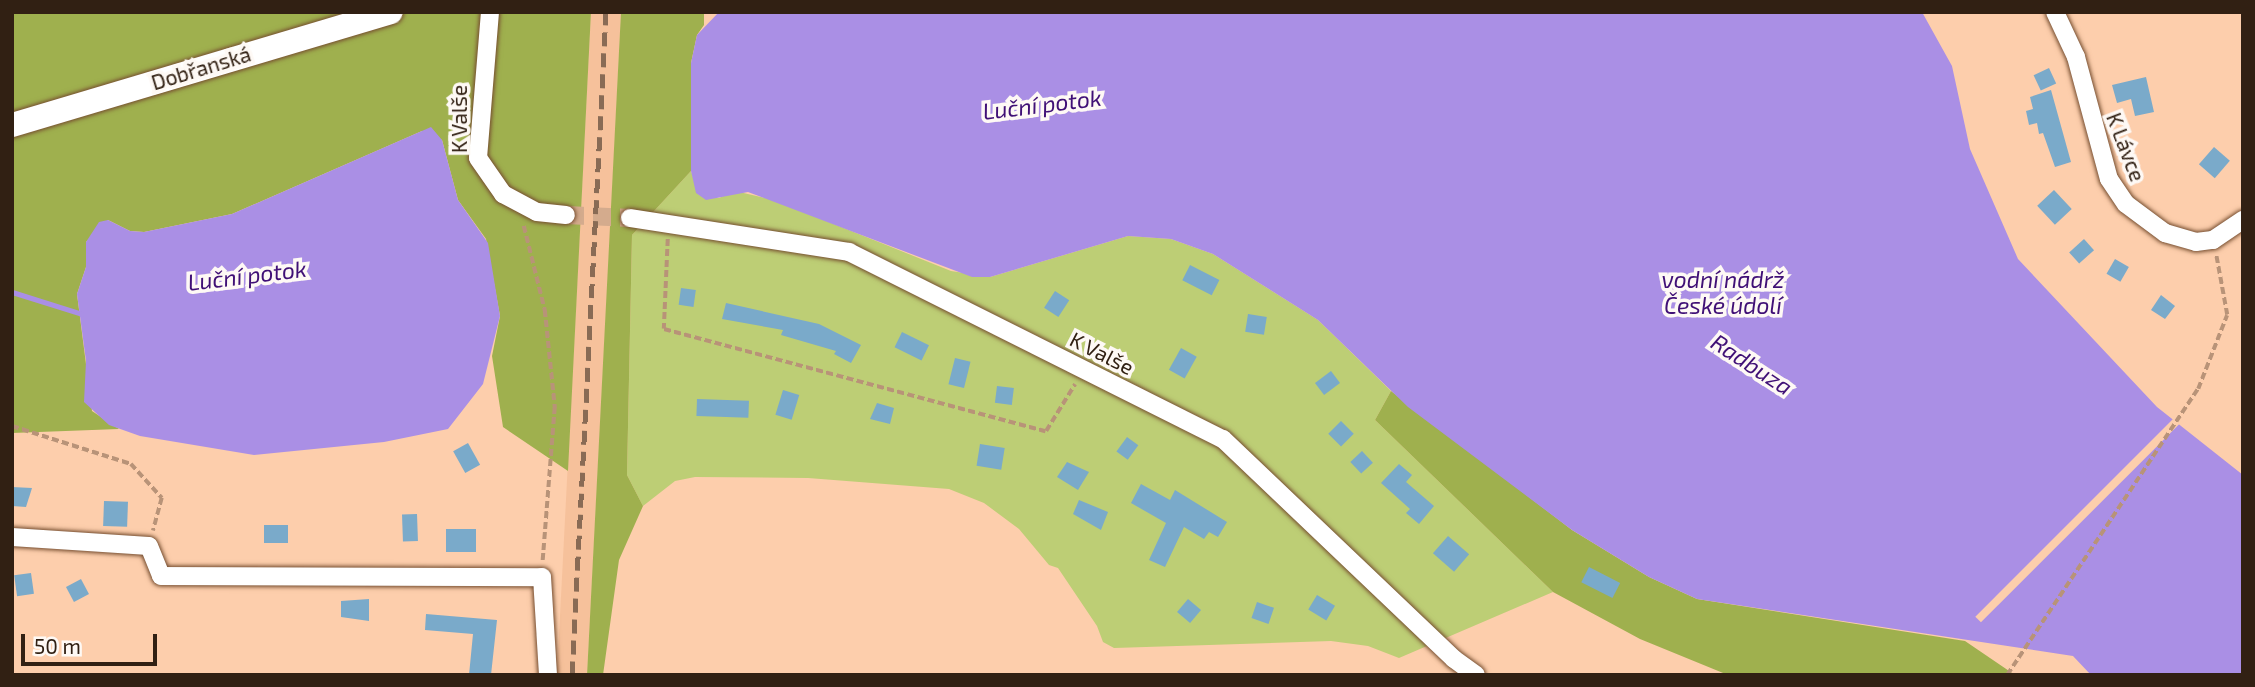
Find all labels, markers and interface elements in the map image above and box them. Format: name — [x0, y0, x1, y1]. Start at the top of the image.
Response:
street label: Dobřanská — [148, 41, 254, 95]
water label: Luční potok — [981, 83, 1103, 125]
street label: K Valše — [446, 84, 472, 154]
street label: K Lávce — [2101, 109, 2151, 185]
water label: Luční potok — [186, 254, 308, 296]
water label: vodní nádrž České údolí — [1662, 265, 1784, 319]
street label: K Valše — [1066, 326, 1138, 380]
water label: Radbuza — [1706, 328, 1798, 400]
scale bar — [24, 620, 161, 664]
text: 50 m — [34, 633, 81, 658]

